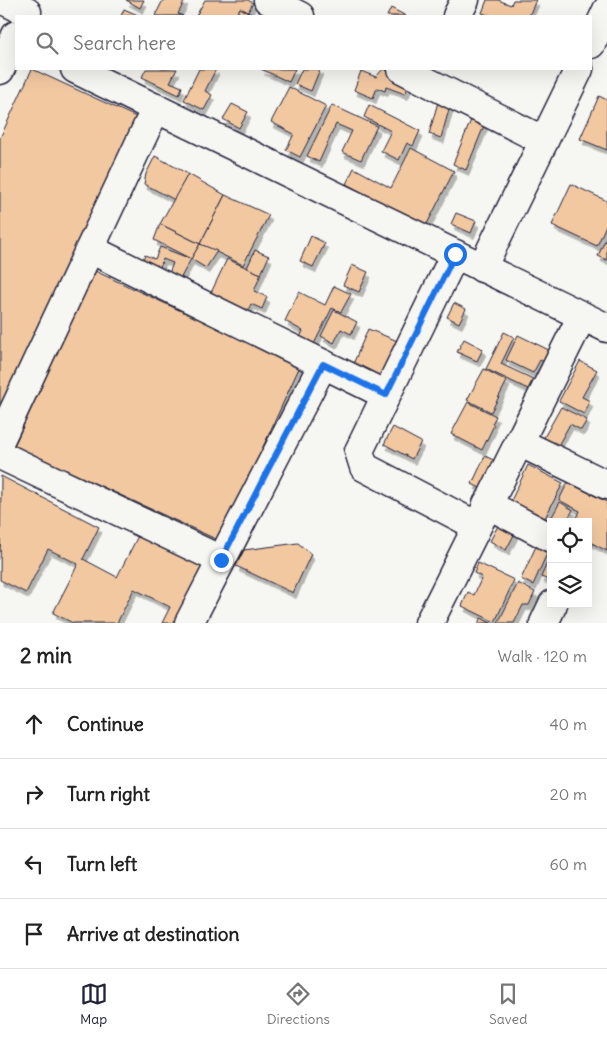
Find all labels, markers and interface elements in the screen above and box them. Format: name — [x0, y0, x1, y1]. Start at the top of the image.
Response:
search box — [15, 15, 592, 70]
icon: search — [33, 29, 61, 57]
text: Search here — [73, 31, 176, 55]
route start — [444, 243, 467, 266]
map controls — [547, 518, 592, 608]
button: locate — [547, 518, 592, 563]
route end — [210, 549, 233, 572]
button: layers — [547, 563, 592, 608]
text: 2 min — [20, 642, 72, 669]
text: Walk · 120 m — [497, 646, 587, 666]
icon: ahead — [20, 710, 48, 738]
text: Continue — [67, 712, 144, 736]
text: 40 m — [549, 714, 587, 734]
icon: right — [20, 780, 48, 808]
text: Turn right — [67, 782, 150, 806]
text: 20 m — [550, 784, 587, 804]
icon: left — [20, 850, 48, 878]
text: Turn left — [67, 852, 137, 876]
text: 60 m — [549, 854, 587, 874]
icon: arrive — [20, 920, 48, 948]
text: Arrive at destination — [67, 922, 240, 946]
tab: Map — [80, 980, 108, 1028]
tab: Directions — [267, 980, 330, 1028]
tab: Saved — [489, 980, 527, 1028]

